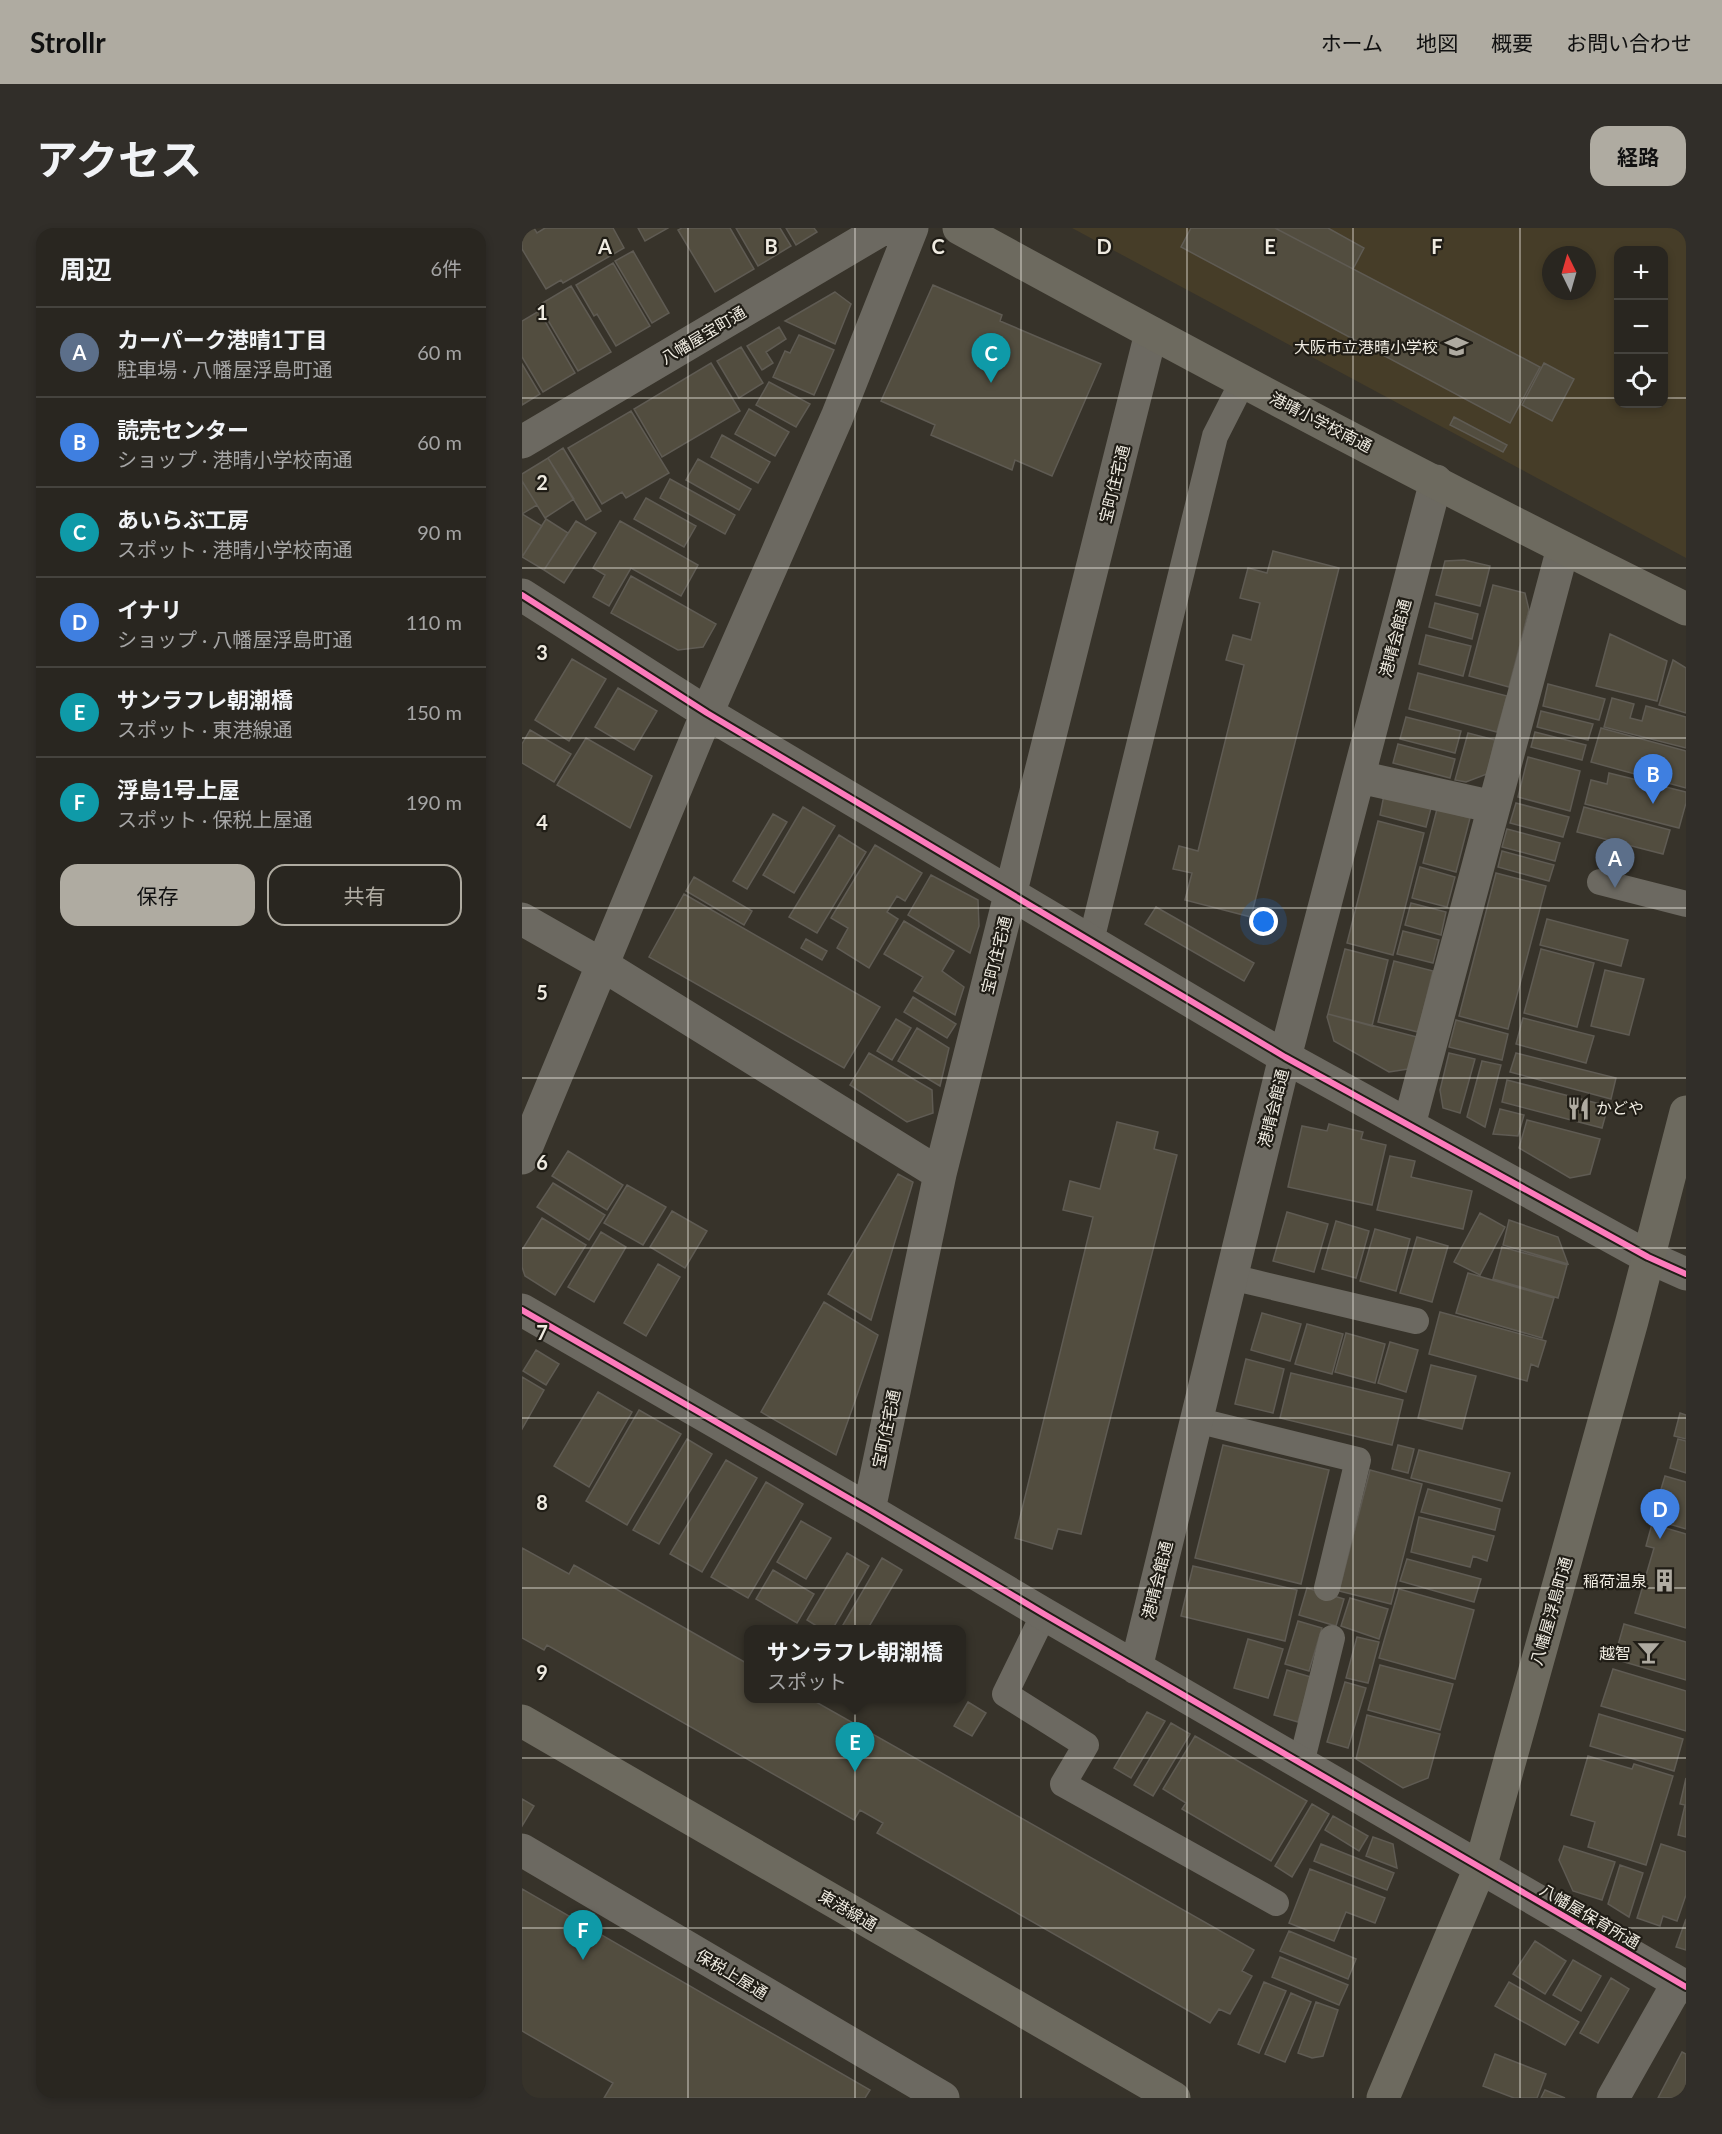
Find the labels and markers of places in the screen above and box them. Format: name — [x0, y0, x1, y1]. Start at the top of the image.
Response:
pin: C — [972, 334, 1010, 383]
school or university icon: 大阪市立港晴小学校 — [1443, 334, 1469, 360]
place label: 大阪市立港晴小学校 — [1294, 337, 1438, 356]
pin: B — [1634, 754, 1672, 804]
pin: A — [1596, 838, 1634, 888]
restaurant icon: かどや — [1565, 1095, 1591, 1121]
place label: かどや — [1596, 1098, 1644, 1117]
pin: D — [1640, 1490, 1680, 1539]
building icon: 稲荷温泉 — [1652, 1568, 1678, 1594]
place label: 稲荷温泉 — [1583, 1571, 1647, 1590]
bar icon: 越智 — [1636, 1640, 1662, 1666]
place label: 越智 — [1599, 1643, 1631, 1662]
pin: E — [836, 1722, 874, 1772]
pin: F — [564, 1910, 602, 1960]

